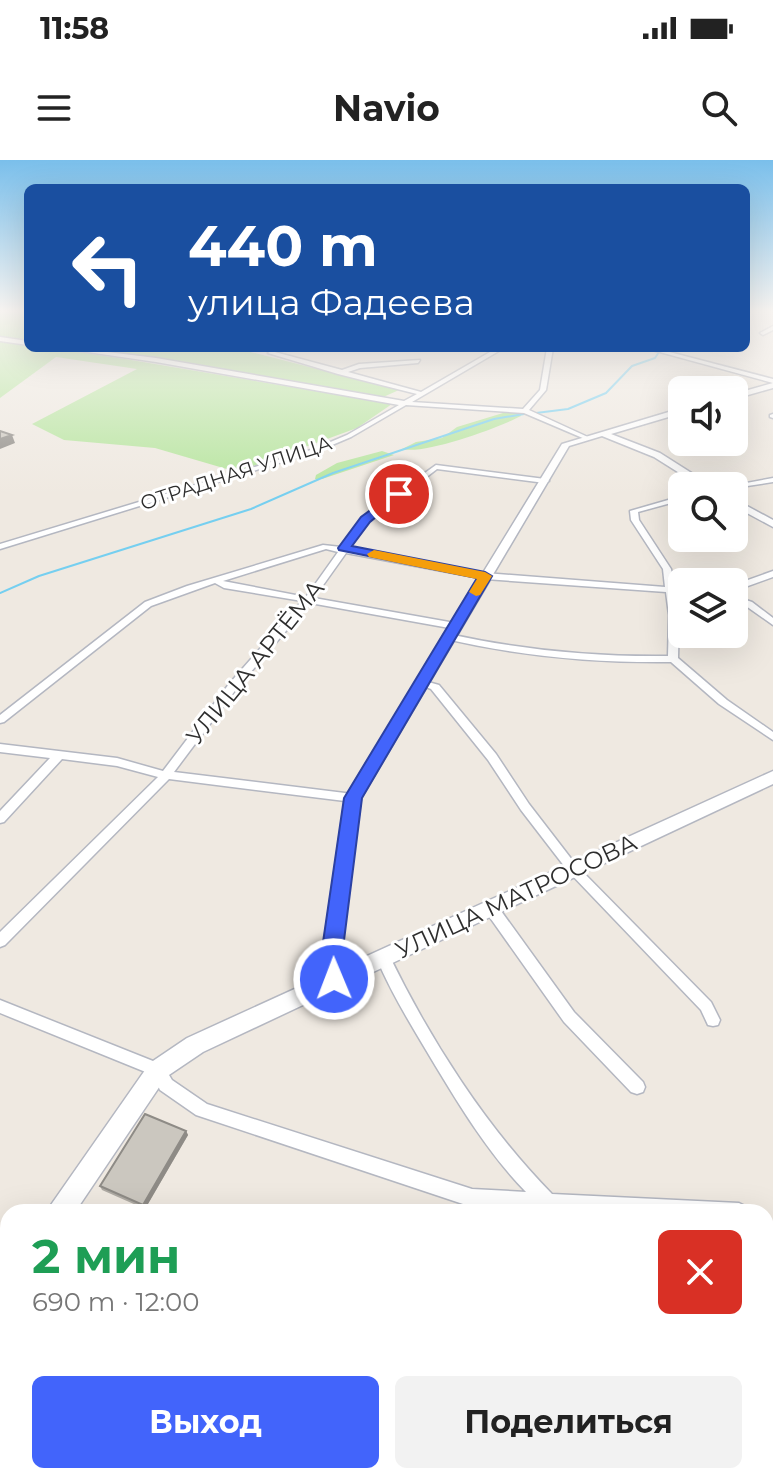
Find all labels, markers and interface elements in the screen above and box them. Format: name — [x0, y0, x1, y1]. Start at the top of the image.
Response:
text: 11:58 — [40, 10, 109, 47]
icon: menu — [32, 86, 76, 130]
text: Navio — [333, 86, 440, 130]
icon: search — [697, 86, 741, 130]
text: 440 m — [188, 212, 378, 280]
icon: left — [56, 216, 160, 320]
text: улица Фадеева — [188, 280, 475, 324]
map controls — [668, 376, 748, 648]
button: sound — [668, 376, 748, 456]
street label: ОТРАДНАЯ УЛИЦА — [137, 431, 335, 515]
pin — [365, 460, 433, 528]
icon: arrive — [377, 472, 421, 516]
button: search — [668, 472, 748, 552]
button: layers — [668, 568, 748, 648]
street label: УЛИЦА АРТЁМА — [180, 574, 330, 750]
street label: УЛИЦА МАТРОСОВА — [391, 827, 641, 965]
position arrow — [292, 937, 376, 1021]
text: 2 мин — [32, 1227, 180, 1285]
button: close — [658, 1230, 742, 1314]
text: 690 m · 12:00 — [32, 1286, 200, 1318]
button: Выход — [32, 1376, 379, 1468]
button: Поделиться — [395, 1376, 742, 1468]

